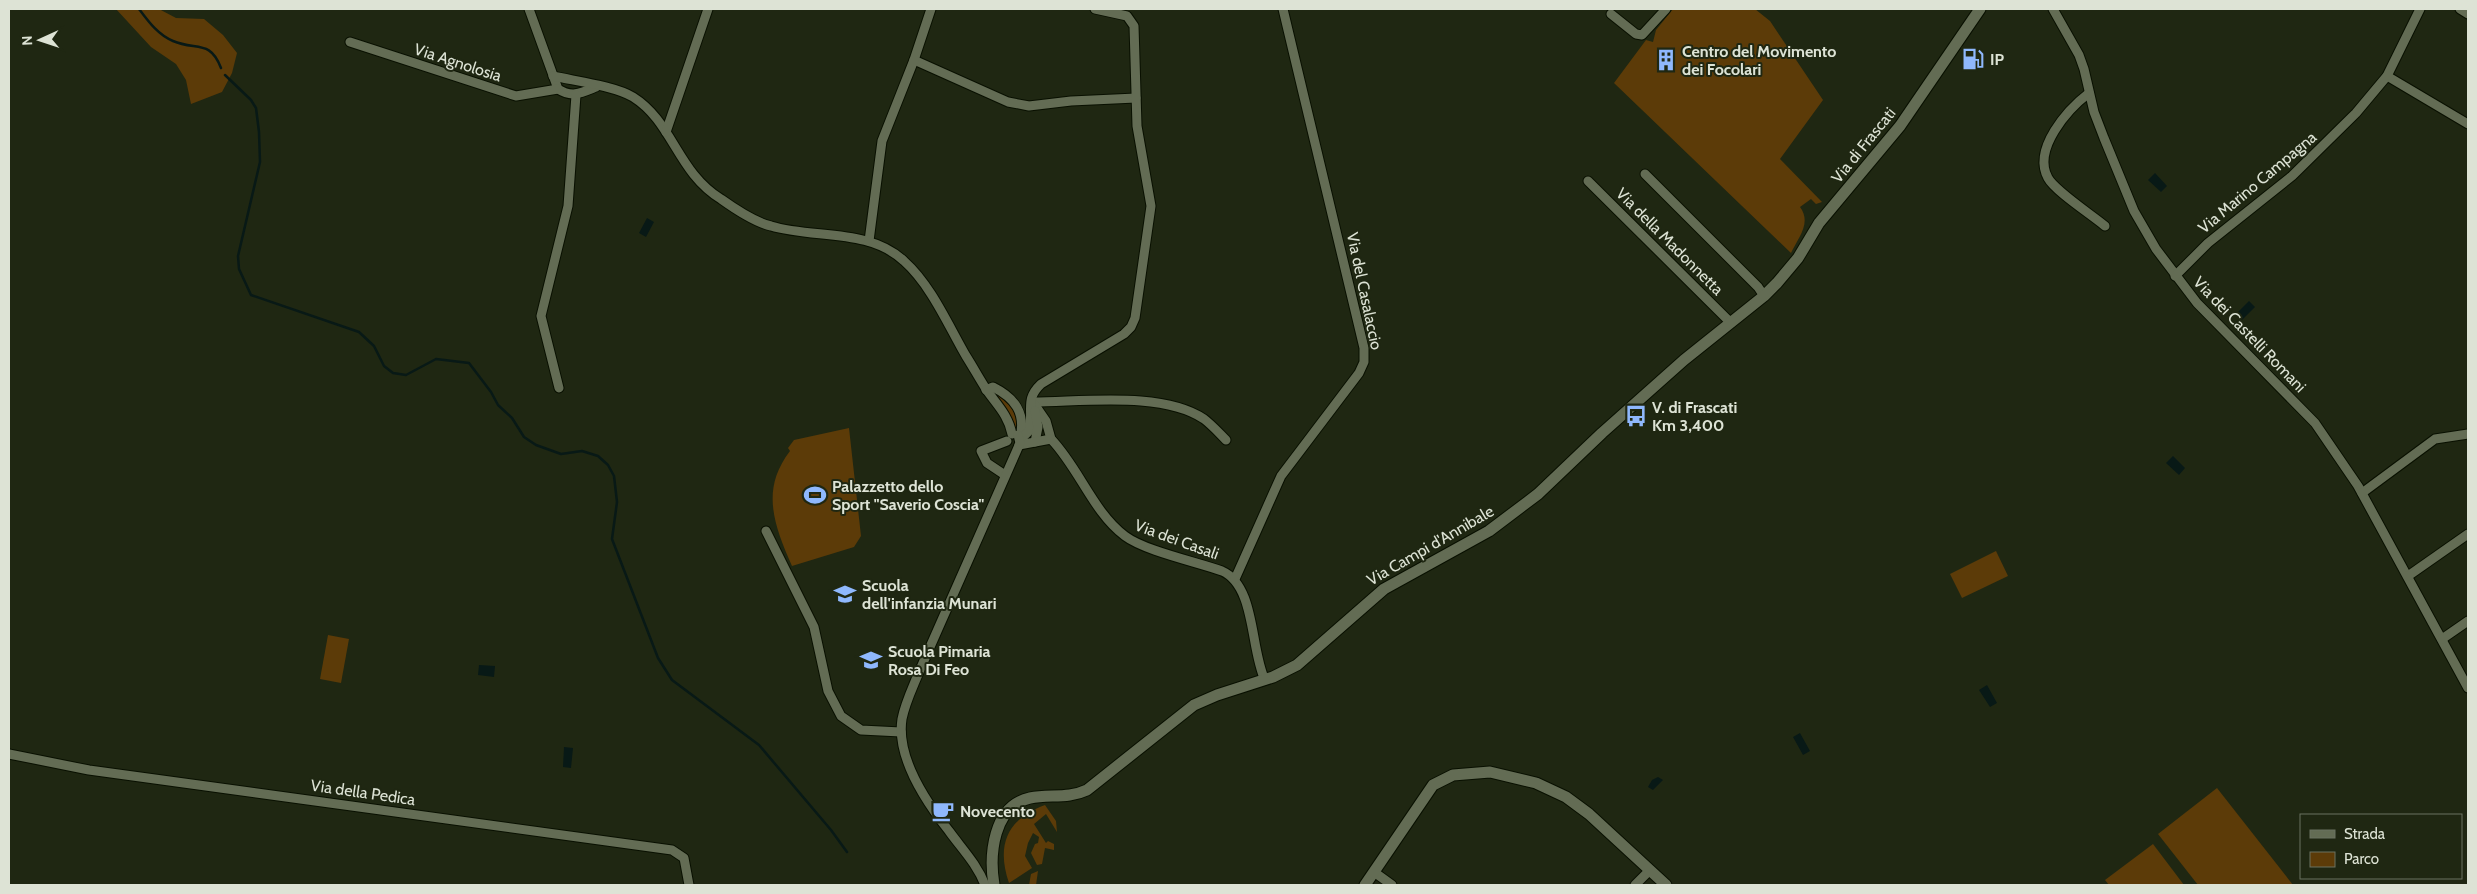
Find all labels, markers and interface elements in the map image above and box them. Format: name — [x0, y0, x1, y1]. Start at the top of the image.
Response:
north arrow — [15, 15, 65, 65]
text: N — [18, 35, 36, 46]
street label: Via Agnolosia — [412, 39, 504, 86]
place label: Centro del Movimento dei Focolari — [1682, 42, 1836, 79]
fuel station icon: IP — [1960, 46, 1986, 72]
building icon: Centro del Movimento dei Focolari — [1653, 47, 1679, 73]
place label: IP — [1990, 50, 2005, 69]
street label: Via di Frascati — [1827, 104, 1900, 187]
street label: Via Marino Campagna — [2194, 127, 2320, 237]
street label: Via della Madonnetta — [1612, 184, 1727, 299]
street label: Via del Casalaccio — [1343, 231, 1386, 352]
street label: Via dei Castelli Romani — [2189, 272, 2310, 396]
place label: V. di Frascati Km 3,400 — [1652, 398, 1737, 435]
bus stop icon: V. di Frascati Km 3,400 — [1623, 403, 1649, 429]
place label: Palazzetto dello Sport "Saverio Coscia" — [832, 477, 985, 514]
sports icon: Palazzetto dello Sport "Saverio Coscia" — [802, 482, 828, 508]
street label: Via Campi d'Annibale — [1364, 501, 1497, 589]
street label: Via dei Casali — [1132, 515, 1222, 563]
place label: Scuola dell'infanzia Munari — [862, 576, 997, 613]
school or university icon: Scuola dell'infanzia Munari — [832, 581, 858, 607]
place label: Scuola Pimaria Rosa Di Feo — [888, 642, 991, 679]
school or university icon: Scuola Pimaria Rosa Di Feo — [858, 647, 884, 673]
street label: Via della Pedica — [309, 776, 417, 809]
cafe icon: Novecento — [930, 798, 956, 824]
place label: Novecento — [960, 802, 1035, 821]
legend — [2300, 814, 2462, 879]
text: Strada — [2344, 825, 2386, 843]
text: Parco — [2344, 850, 2379, 868]

